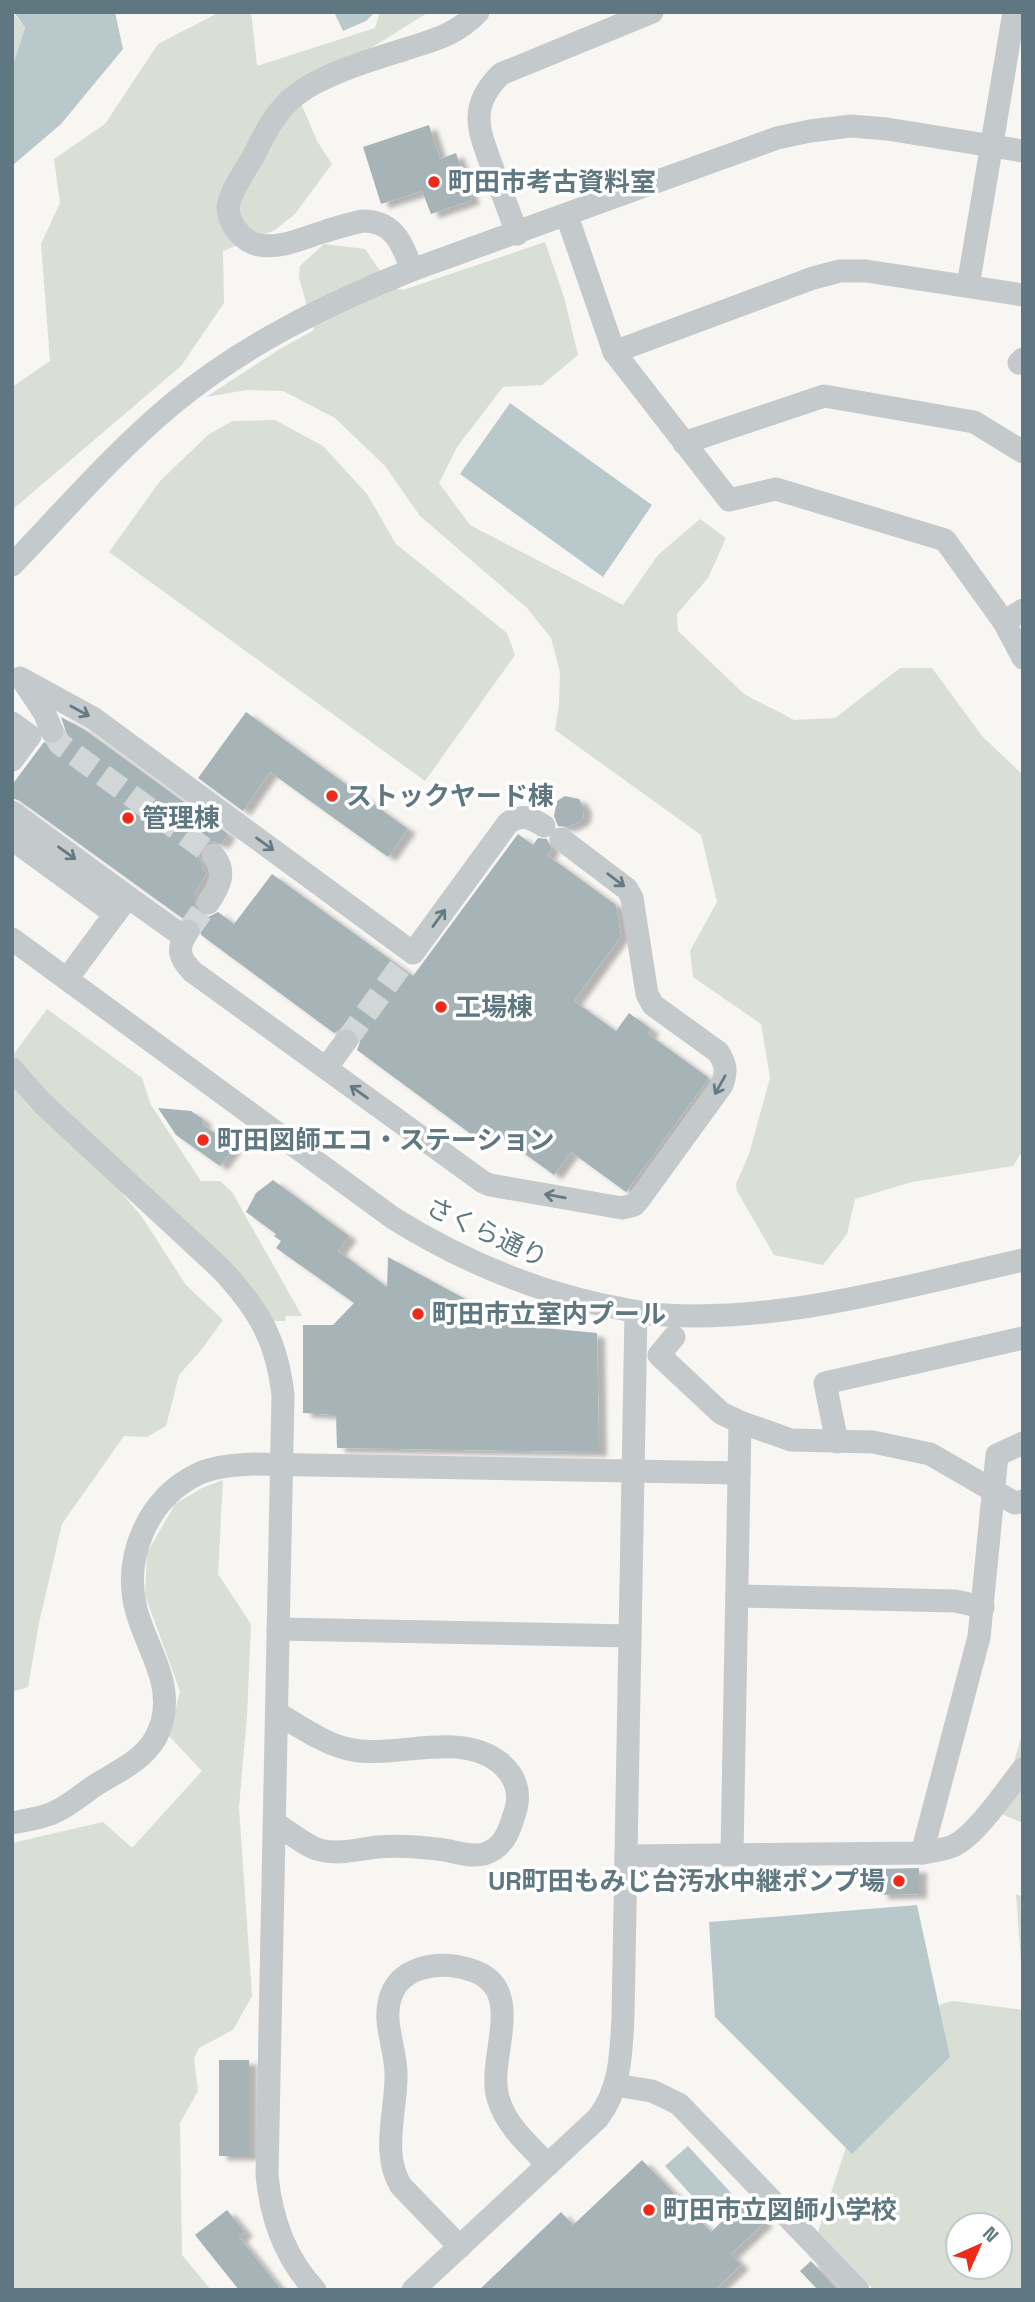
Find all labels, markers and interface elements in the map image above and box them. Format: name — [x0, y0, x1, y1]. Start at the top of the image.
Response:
place label: 町田市考古資料室 — [448, 165, 656, 199]
marker: 町田市考古資料室 — [426, 174, 442, 190]
one-way arrow — [69, 705, 90, 718]
place label: ストックヤード棟 — [346, 779, 554, 813]
marker: ストックヤード棟 — [324, 788, 340, 804]
place label: 管理棟 — [142, 801, 220, 835]
marker: 管理棟 — [120, 810, 136, 826]
one-way arrow — [255, 836, 274, 851]
one-way arrow — [57, 845, 76, 860]
one-way arrow — [606, 872, 625, 887]
one-way arrow — [431, 908, 446, 927]
place label: 工場棟 — [455, 990, 533, 1024]
marker: 工場棟 — [433, 999, 449, 1015]
one-way arrow — [713, 1074, 726, 1095]
one-way arrow — [350, 1084, 369, 1099]
place label: 町田図師エコ・ステーション — [217, 1123, 554, 1157]
marker: 町田図師エコ・ステーション — [195, 1132, 211, 1148]
street label: さくら通り — [421, 1189, 553, 1275]
one-way arrow — [544, 1189, 567, 1202]
place label: 町田市立室内プール — [432, 1297, 666, 1331]
marker: 町田市立室内プール — [410, 1306, 426, 1322]
place label: UR町田もみじ台汚水中継ポンプ場 — [488, 1864, 885, 1898]
marker: UR町田もみじ台汚水中継ポンプ場 — [891, 1873, 907, 1889]
place label: 町田市立図師小学校 — [663, 2193, 897, 2227]
marker: 町田市立図師小学校 — [641, 2202, 657, 2218]
north arrow — [944, 2211, 1014, 2281]
text: N — [977, 2221, 1004, 2248]

